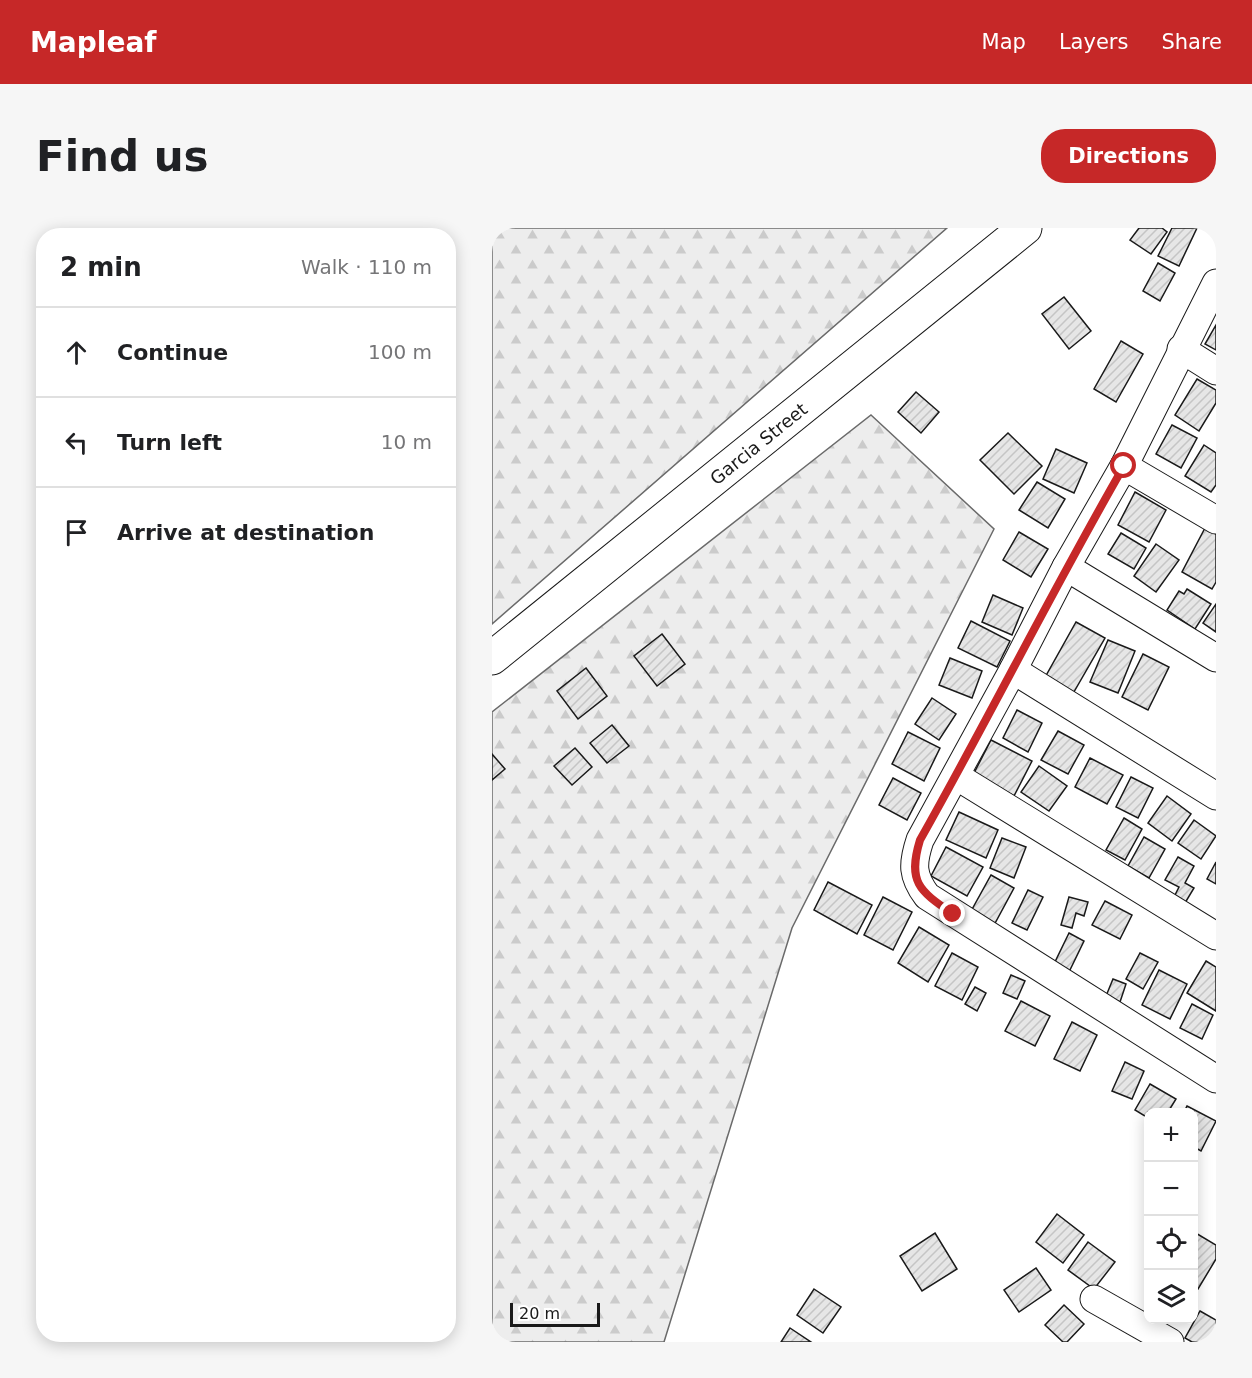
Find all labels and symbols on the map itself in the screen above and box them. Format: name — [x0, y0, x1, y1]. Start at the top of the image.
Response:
street label: Garcia Street — [706, 398, 811, 489]
route start — [1110, 452, 1136, 478]
route end — [939, 900, 965, 926]
scale bar — [510, 1300, 600, 1328]

